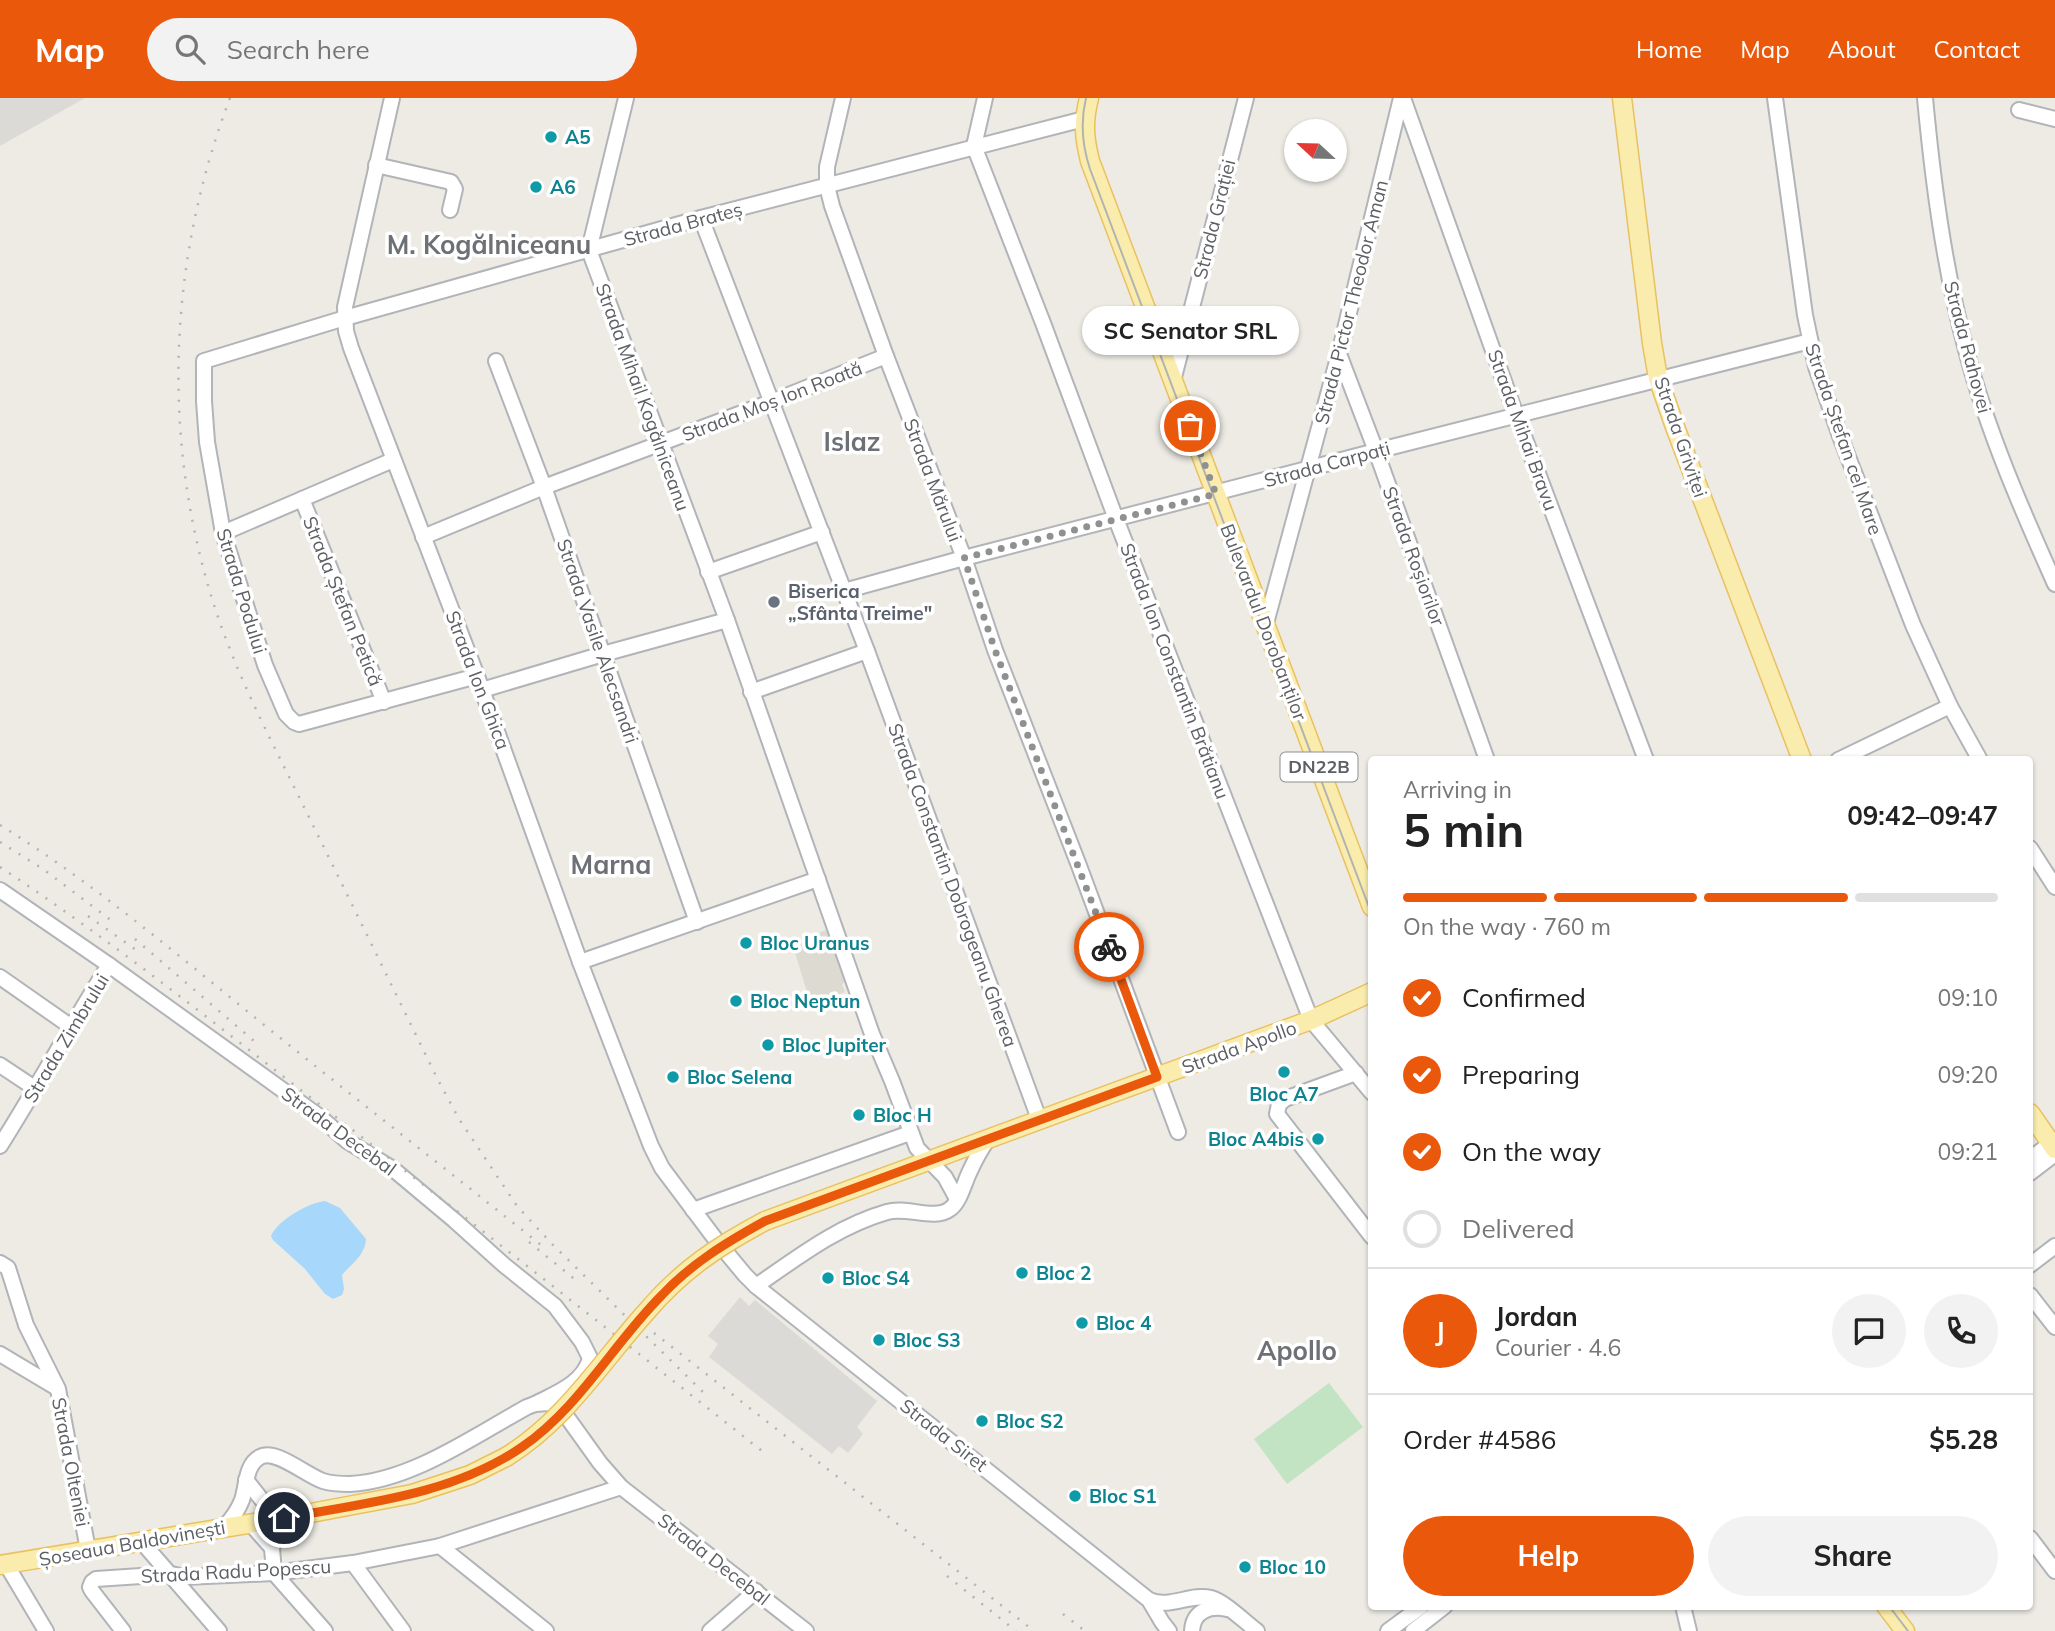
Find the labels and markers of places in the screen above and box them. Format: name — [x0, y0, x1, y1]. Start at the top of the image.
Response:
place label: A5 — [565, 125, 591, 149]
marker: A5 — [543, 129, 559, 145]
place label: A6 — [550, 175, 576, 199]
marker: A6 — [528, 179, 544, 195]
callout: SC Senator SRL — [1082, 307, 1298, 356]
pin — [1160, 396, 1220, 456]
place label: Biserica „Sfânta Treime" — [788, 579, 932, 625]
marker: Biserica „Sfânta Treime" — [766, 594, 782, 610]
place label: Bloc Uranus — [760, 931, 870, 955]
marker: Bloc Uranus — [738, 935, 754, 951]
place label: Bloc Neptun — [750, 989, 861, 1013]
marker: Bloc Neptun — [728, 993, 744, 1009]
place label: Bloc Jupiter — [782, 1033, 887, 1057]
marker: Bloc Jupiter — [760, 1037, 776, 1053]
marker: Bloc A7 — [1276, 1064, 1292, 1080]
place label: Bloc Selena — [687, 1065, 792, 1089]
marker: Bloc Selena — [665, 1069, 681, 1085]
place label: Bloc A7 — [1249, 1082, 1319, 1106]
place label: Bloc H — [873, 1103, 932, 1127]
marker: Bloc H — [851, 1107, 867, 1123]
place label: Bloc A4bis — [1208, 1127, 1304, 1151]
marker: Bloc A4bis — [1310, 1131, 1326, 1147]
place label: Bloc 2 — [1036, 1261, 1092, 1285]
marker: Bloc 2 — [1014, 1265, 1030, 1281]
place label: Bloc S4 — [842, 1266, 910, 1290]
marker: Bloc S4 — [820, 1270, 836, 1286]
place label: Bloc 4 — [1096, 1311, 1152, 1335]
marker: Bloc 4 — [1074, 1315, 1090, 1331]
place label: Bloc S3 — [893, 1328, 961, 1352]
marker: Bloc S3 — [871, 1332, 887, 1348]
place label: Bloc S2 — [996, 1409, 1064, 1433]
marker: Bloc S2 — [974, 1413, 990, 1429]
place label: Bloc S1 — [1089, 1484, 1157, 1508]
pin — [254, 1488, 314, 1548]
marker: Bloc S1 — [1067, 1488, 1083, 1504]
place label: Bloc 10 — [1259, 1555, 1326, 1579]
marker: Bloc 10 — [1237, 1559, 1253, 1575]

